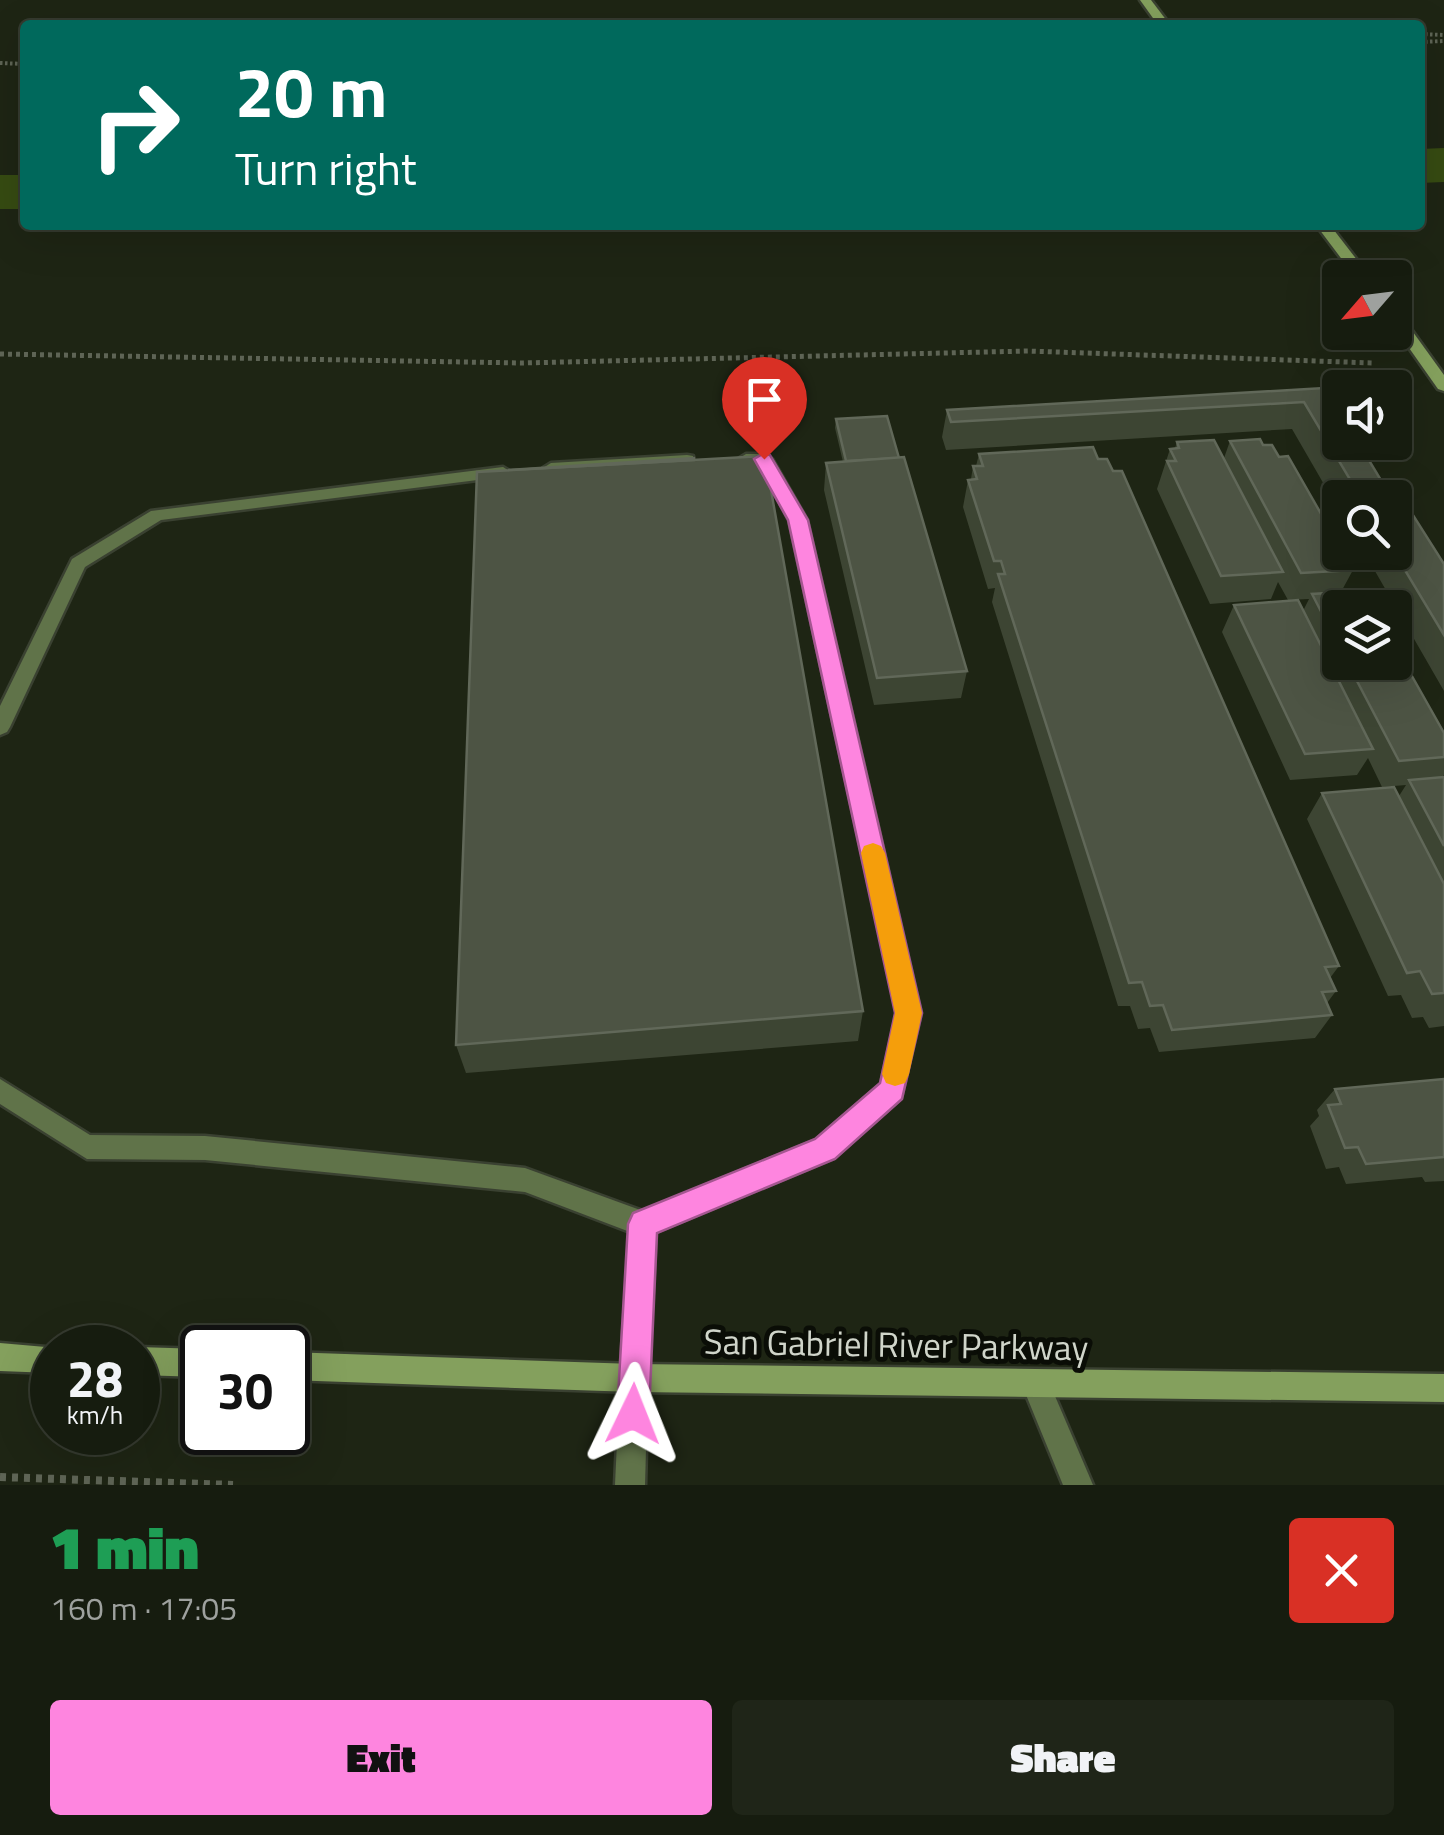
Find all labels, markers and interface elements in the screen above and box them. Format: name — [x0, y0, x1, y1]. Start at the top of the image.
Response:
text: 20 m — [235, 38, 388, 144]
icon: right — [70, 60, 200, 190]
text: Turn right — [235, 134, 417, 202]
north arrow — [1322, 260, 1412, 350]
map controls — [1322, 260, 1412, 680]
pin — [722, 357, 807, 460]
button: sound — [1322, 370, 1412, 460]
icon: arrive — [737, 372, 792, 427]
button: search — [1322, 480, 1412, 570]
button: layers — [1322, 590, 1412, 680]
street label: San Gabriel River Parkway — [703, 1314, 1089, 1374]
speed limit sign: 30 — [180, 1325, 310, 1455]
text: 28 — [67, 1340, 123, 1416]
position arrow — [581, 1362, 685, 1466]
text: km/h — [67, 1396, 123, 1434]
text: 1 min — [50, 1501, 199, 1592]
button: close — [1289, 1518, 1394, 1623]
text: 160 m · 17:05 — [50, 1584, 237, 1632]
button: Exit — [50, 1700, 712, 1815]
button: Share — [732, 1700, 1394, 1815]

